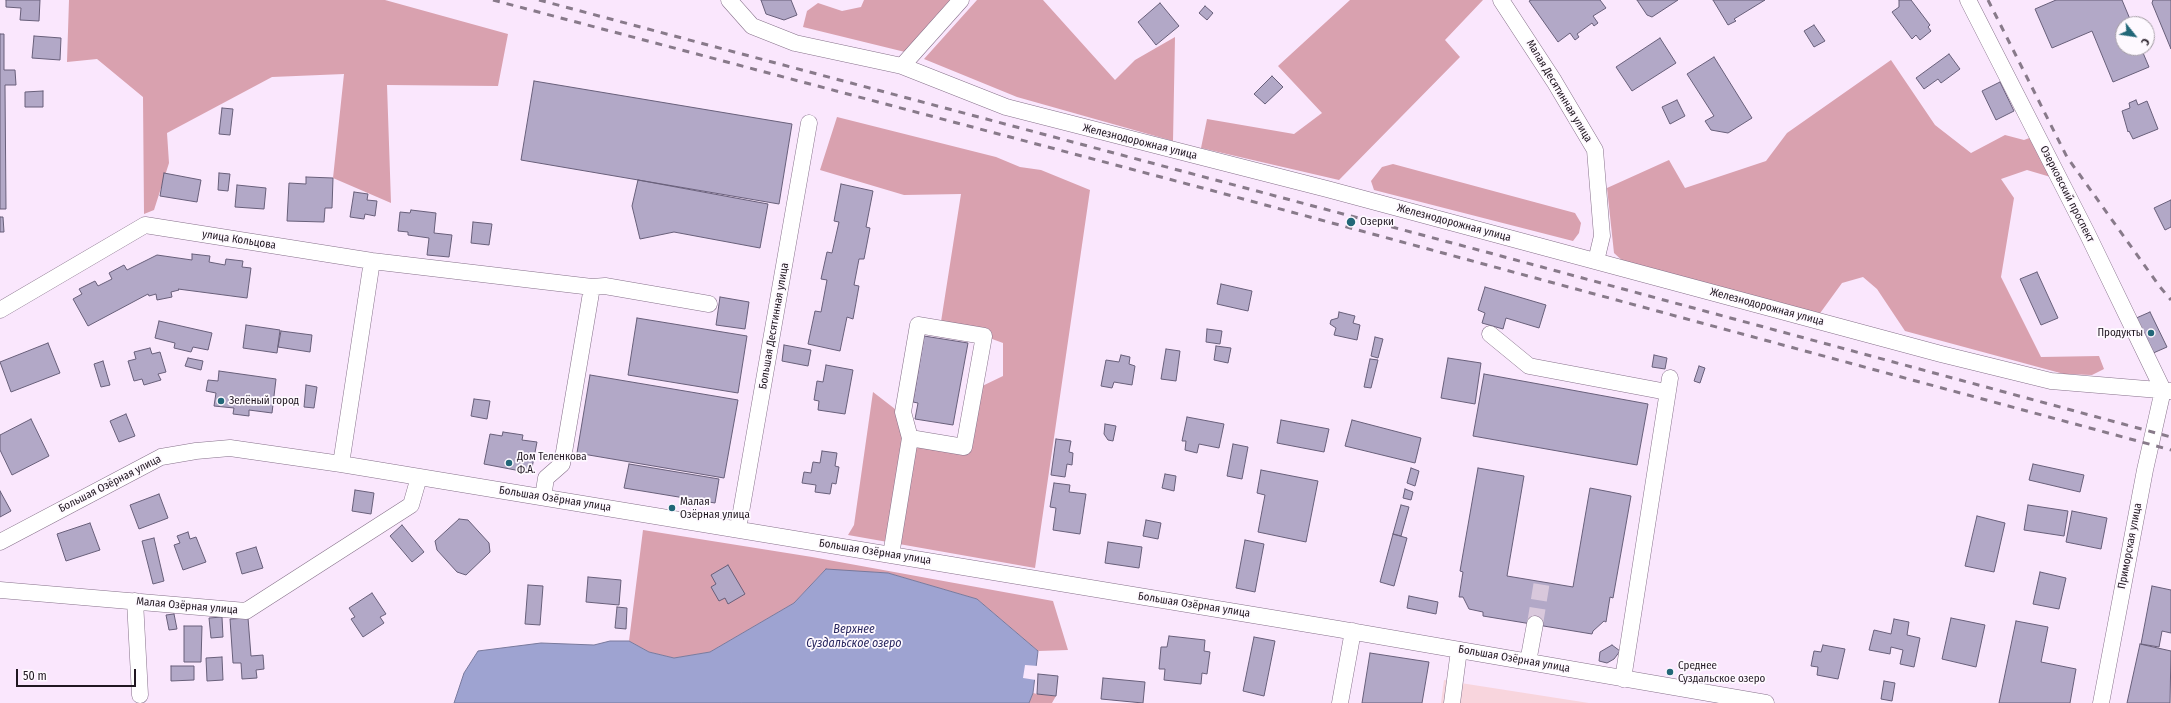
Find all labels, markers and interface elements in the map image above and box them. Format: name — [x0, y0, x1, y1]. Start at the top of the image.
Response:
north arrow — [2115, 16, 2155, 56]
text: С — [2138, 36, 2152, 47]
street label: Малая Десятинная улица — [1523, 37, 1595, 145]
street label: Железнодорожная улица — [1081, 121, 1199, 163]
street label: Озерковский проспект — [2037, 144, 2097, 244]
street label: Железнодорожная улица — [1396, 201, 1512, 245]
place label: Озерки — [1360, 215, 1394, 229]
marker: Озерки — [1345, 216, 1357, 228]
street label: улица Кольцова — [201, 228, 277, 252]
street label: Большая Десятинная улица — [756, 262, 792, 390]
street label: Железнодорожная улица — [1709, 285, 1825, 329]
place label: Продукты — [2097, 326, 2143, 340]
marker: Продукты — [2146, 328, 2156, 338]
place label: Зелёный город — [229, 394, 299, 408]
marker: Зелёный город — [216, 396, 226, 406]
place label: Дом Теленкова Ф.А. — [517, 450, 587, 476]
street label: Большая Озёрная улица — [57, 452, 163, 516]
marker: Дом Теленкова Ф.А. — [504, 458, 514, 468]
street label: Большая Озёрная улица — [498, 484, 612, 514]
place label: Малая Озёрная улица — [680, 495, 750, 521]
street label: Приморская улица — [2115, 502, 2145, 590]
marker: Малая Озёрная улица — [667, 503, 677, 513]
street label: Большая Озёрная улица — [818, 537, 932, 567]
street label: Большая Озёрная улица — [1137, 590, 1251, 620]
street label: Малая Озёрная улица — [136, 595, 238, 617]
water label: Верхнее Суздальское озеро — [806, 623, 902, 651]
street label: Большая Озёрная улица — [1457, 643, 1571, 675]
place label: Среднее Суздальское озеро — [1678, 659, 1765, 685]
scale bar — [18, 661, 138, 687]
marker: Среднее Суздальское озеро — [1665, 667, 1675, 677]
text: 50 m — [23, 669, 47, 683]

